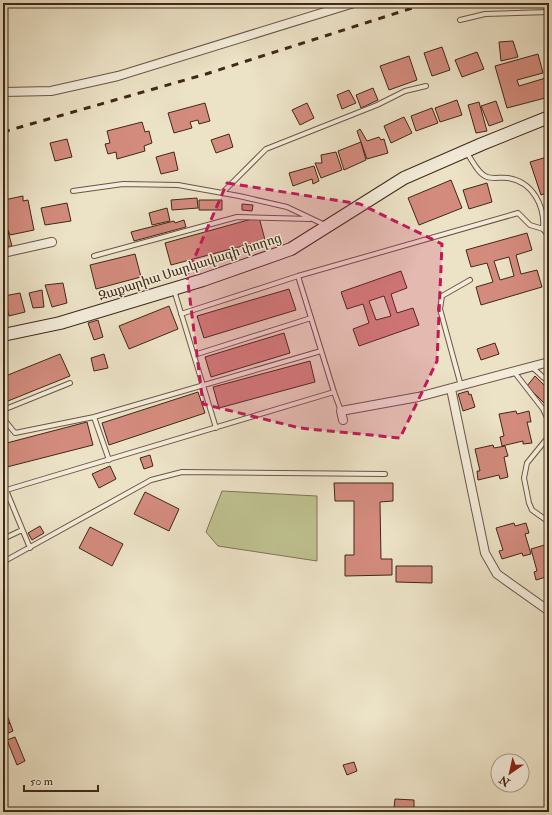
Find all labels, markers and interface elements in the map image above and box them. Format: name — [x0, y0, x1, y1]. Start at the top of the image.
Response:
street label: Զաքարիա Սարկավագի փողոց — [96, 230, 284, 304]
north arrow — [490, 753, 530, 793]
scale bar — [24, 767, 98, 793]
text: N — [496, 772, 513, 790]
text: 50 m — [30, 774, 54, 789]

